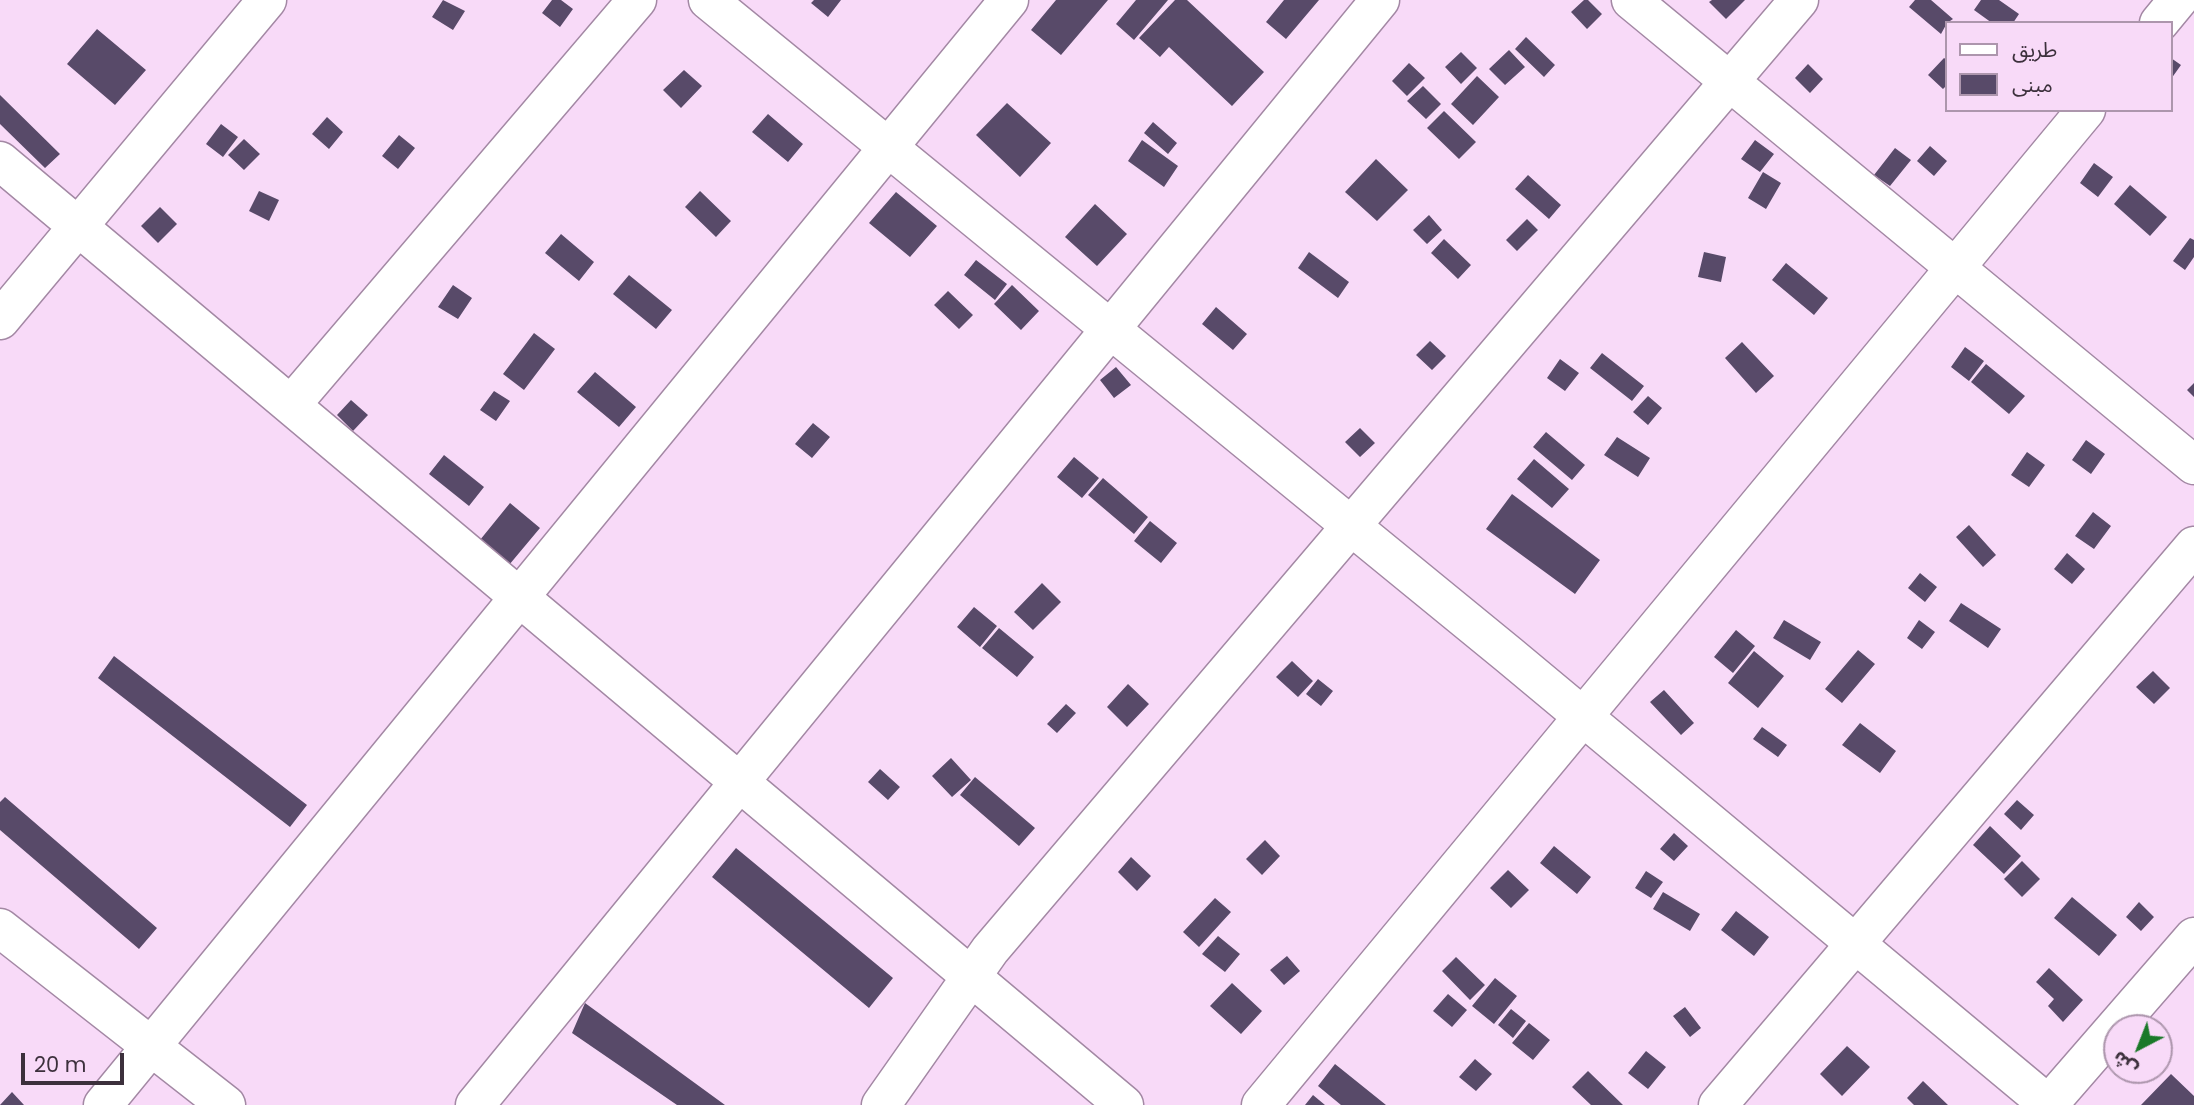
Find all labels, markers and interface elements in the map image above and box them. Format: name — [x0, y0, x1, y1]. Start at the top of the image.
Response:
legend — [1946, 21, 2173, 112]
text: طريق — [2012, 35, 2057, 64]
text: مبنى — [2012, 70, 2053, 99]
north arrow — [2103, 1014, 2173, 1084]
scale bar — [24, 1038, 128, 1082]
text: ش — [2106, 1045, 2144, 1082]
text: 20 m — [34, 1050, 87, 1079]

